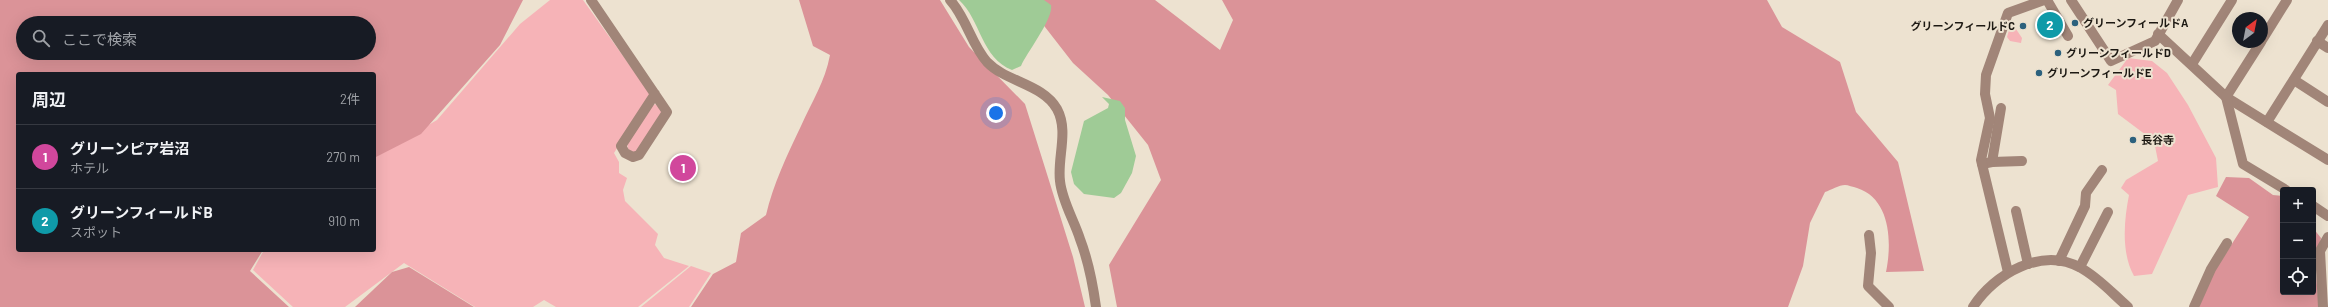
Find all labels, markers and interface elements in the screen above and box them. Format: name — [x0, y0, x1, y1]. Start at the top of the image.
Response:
pin: 2 — [2037, 10, 2063, 40]
north arrow — [2232, 12, 2268, 48]
search box — [16, 16, 376, 60]
place label: グリーンフィールドA — [2083, 16, 2189, 29]
marker: グリーンフィールドA — [2070, 18, 2080, 28]
place label: グリーンフィールドC — [1910, 19, 2015, 32]
marker: グリーンフィールドC — [2018, 21, 2028, 31]
icon: search — [30, 27, 52, 49]
text: ここで検索 — [62, 30, 137, 48]
place label: グリーンフィールドD — [2066, 46, 2171, 59]
marker: グリーンフィールドD — [2053, 48, 2063, 58]
place label: グリーンフィールドE — [2047, 66, 2152, 79]
marker: グリーンフィールドE — [2034, 68, 2044, 78]
text: 周辺 — [32, 89, 66, 109]
text: 2件 — [340, 91, 360, 107]
your location — [986, 103, 1006, 123]
place label: 長谷寺 — [2141, 133, 2174, 146]
marker: 長谷寺 — [2128, 135, 2138, 145]
text: グリーンピア岩沼 — [70, 139, 189, 157]
text: 1 — [43, 149, 47, 165]
text: 270 m — [326, 149, 360, 165]
pin: 1 — [670, 153, 696, 183]
text: ホテル — [70, 160, 109, 176]
map controls — [2280, 187, 2316, 295]
button: + — [2280, 187, 2316, 223]
text: グリーンフィールドB — [70, 203, 213, 221]
text: 2 — [41, 213, 49, 229]
text: 910 m — [328, 213, 360, 229]
button: − — [2280, 223, 2316, 259]
text: スポット — [70, 224, 122, 240]
button: locate — [2280, 259, 2316, 295]

